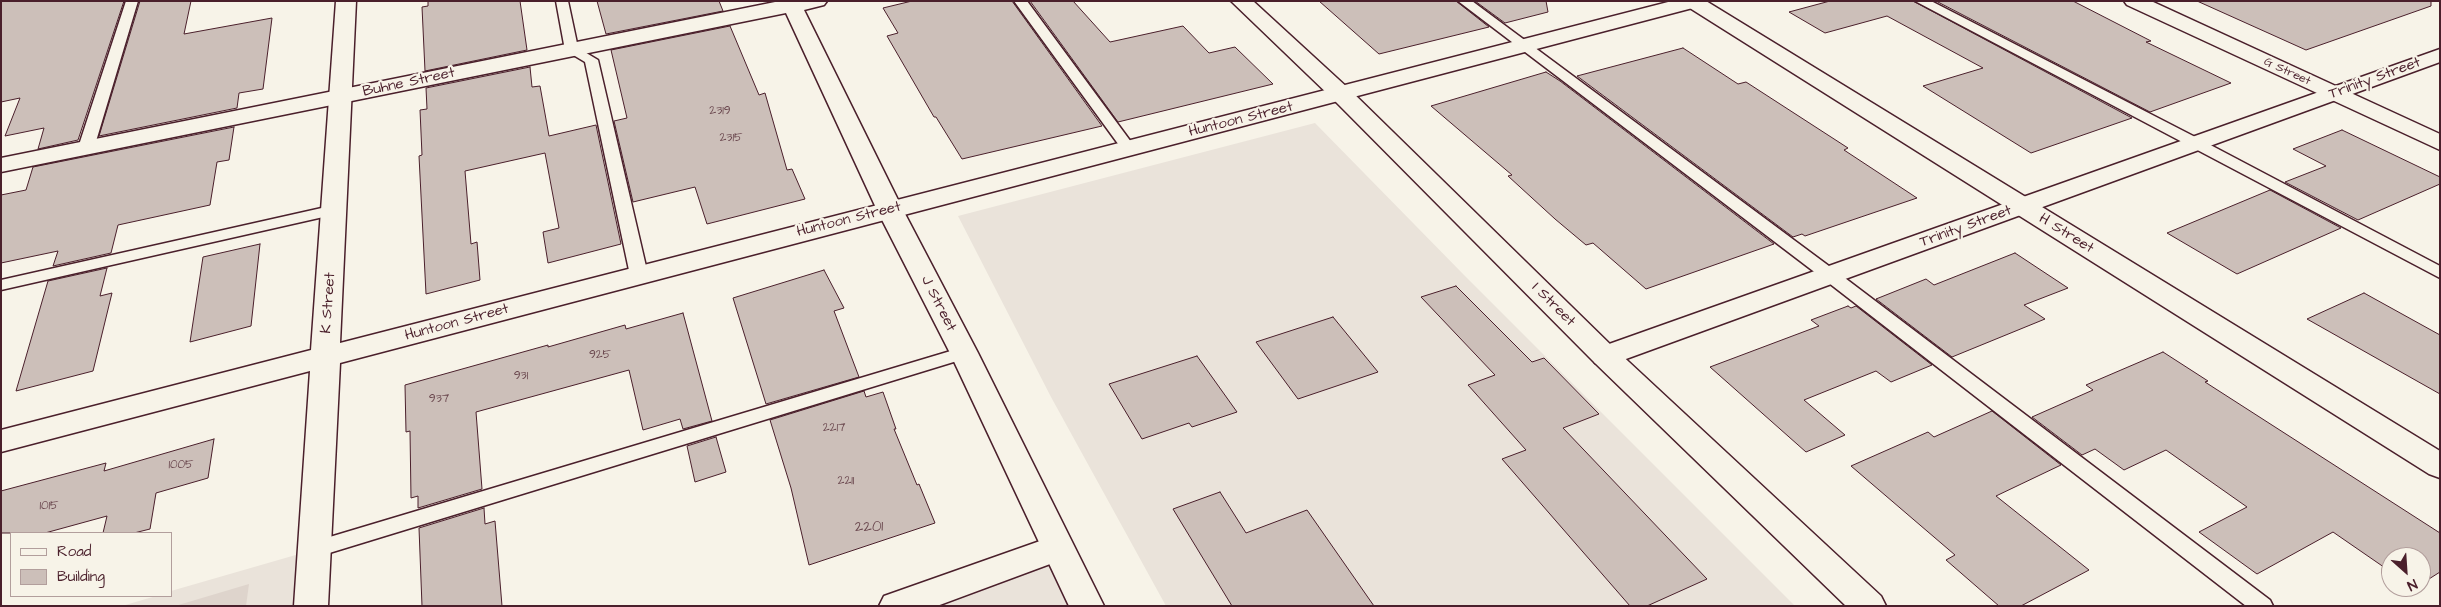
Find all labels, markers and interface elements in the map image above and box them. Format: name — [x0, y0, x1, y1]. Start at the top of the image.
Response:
street label: Trinity Street — [2327, 54, 2423, 104]
street label: G Street — [2261, 55, 2313, 89]
street label: Buhne Street — [361, 64, 457, 102]
street label: Huntoon Street — [1187, 98, 1295, 142]
house number: 2319 — [709, 104, 731, 118]
house number: 2315 — [719, 131, 743, 145]
street label: Huntoon Street — [795, 198, 903, 242]
street label: Trinity Street — [1918, 202, 2014, 252]
street label: H Street — [2035, 210, 2097, 258]
street label: K Street — [318, 272, 340, 334]
street label: J Street — [916, 273, 960, 335]
street label: I Street — [1527, 279, 1579, 331]
street label: Huntoon Street — [403, 300, 511, 346]
house number: 925 — [589, 348, 611, 362]
house number: 931 — [514, 369, 528, 383]
house number: 937 — [429, 392, 449, 406]
house number: 2217 — [823, 421, 845, 435]
house number: 1005 — [168, 458, 194, 472]
house number: 2211 — [838, 474, 854, 488]
house number: 1015 — [39, 499, 59, 513]
house number: 2201 — [855, 519, 883, 537]
legend — [10, 532, 172, 597]
text: Road — [57, 541, 91, 562]
north arrow — [2381, 547, 2431, 597]
text: Building — [57, 566, 105, 587]
text: N — [2404, 574, 2420, 595]

